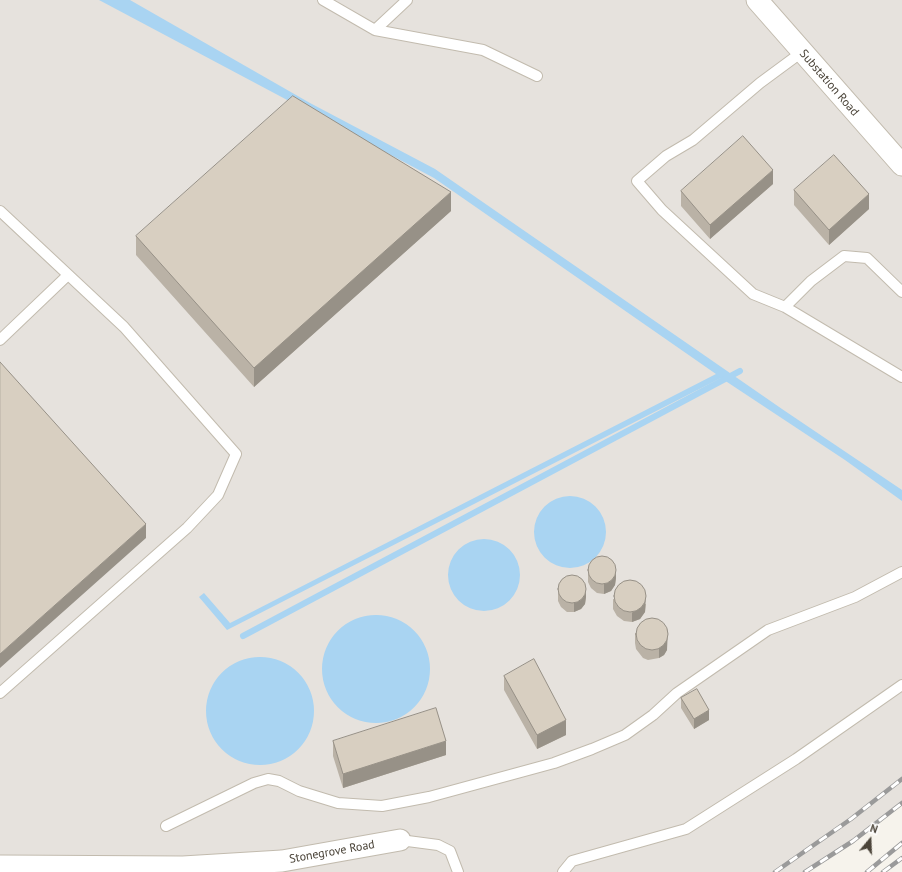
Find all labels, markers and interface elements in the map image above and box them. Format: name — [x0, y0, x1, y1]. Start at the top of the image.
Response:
street label: Substation Road — [796, 47, 862, 119]
north arrow — [850, 820, 890, 860]
text: N — [868, 821, 880, 836]
street label: Stonegrove Road — [288, 837, 376, 867]

